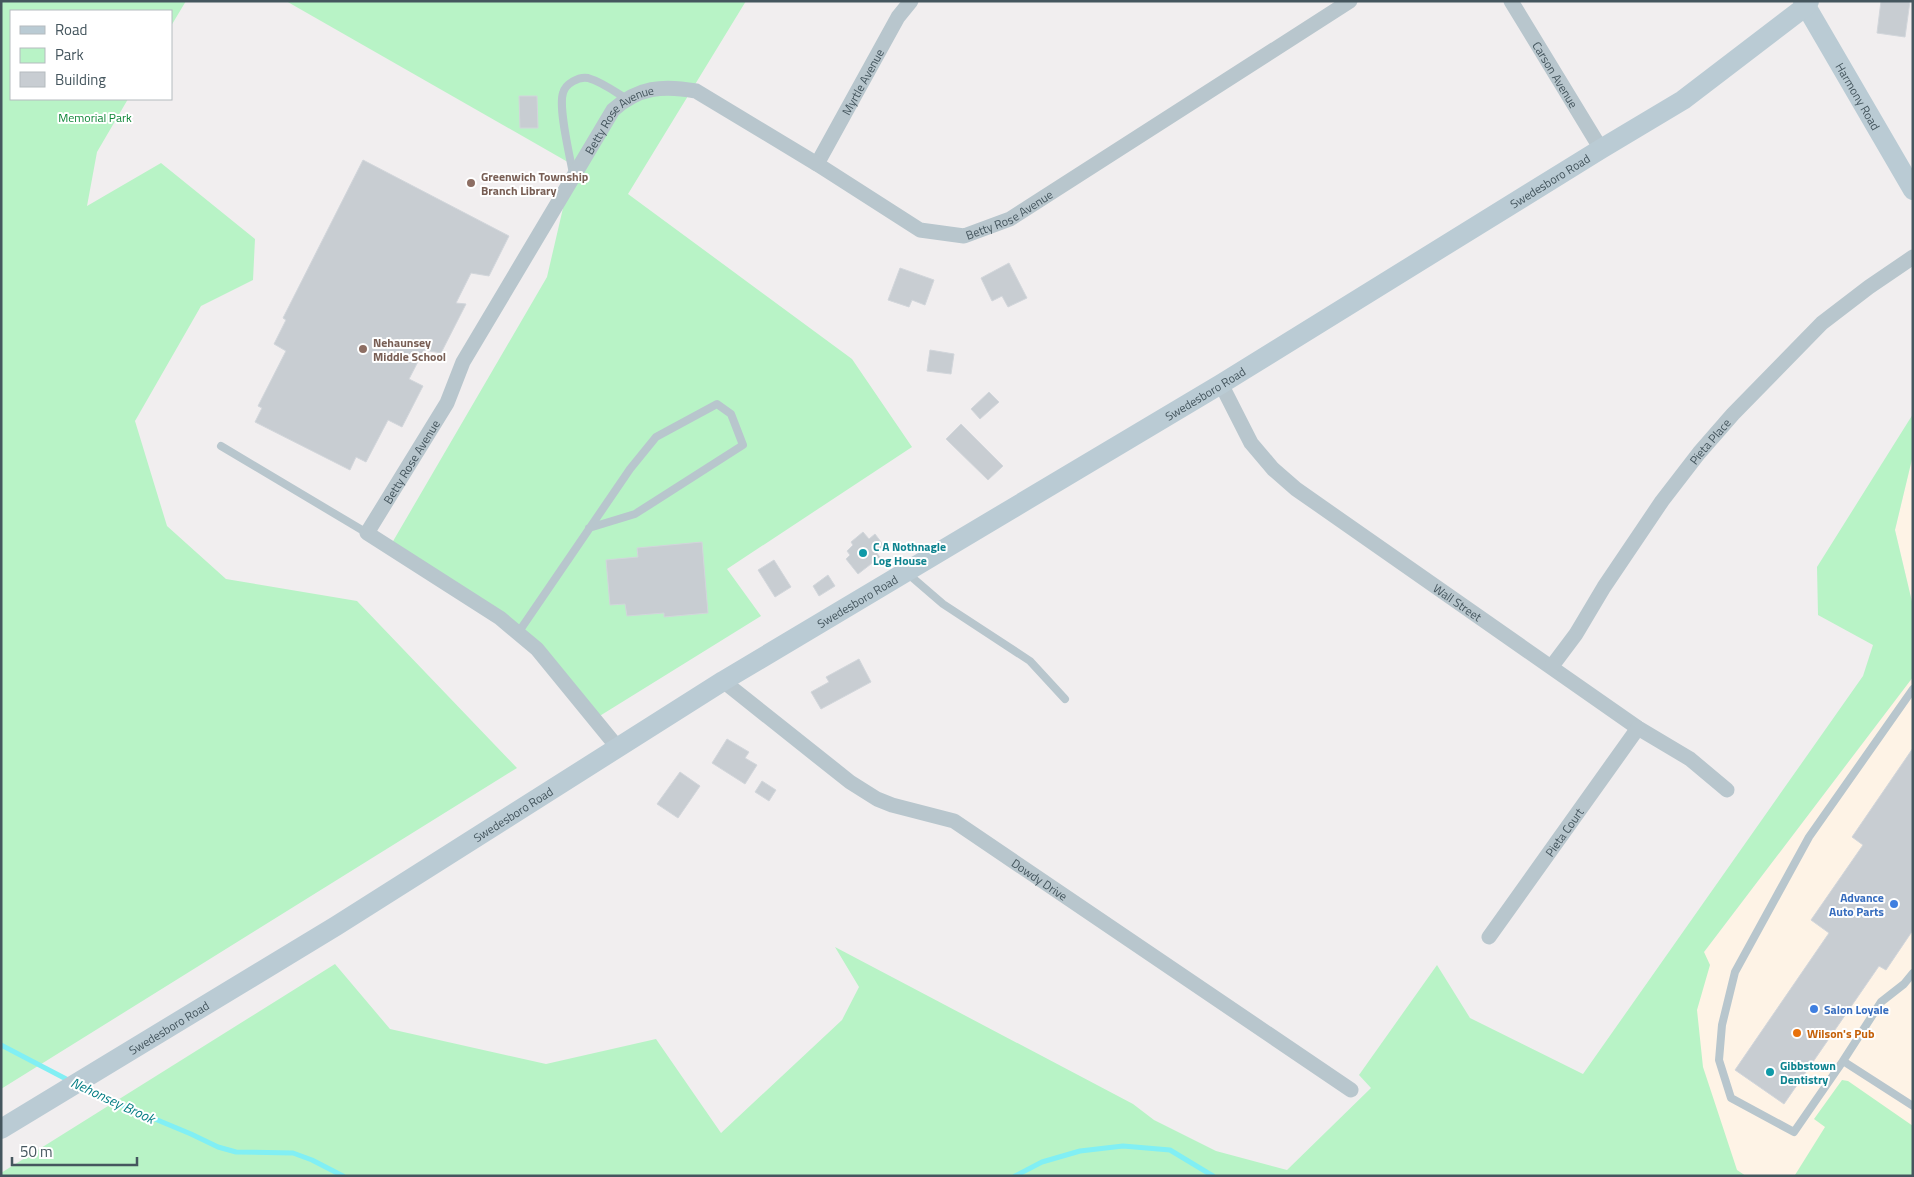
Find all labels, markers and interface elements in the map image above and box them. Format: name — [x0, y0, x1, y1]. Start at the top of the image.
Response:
legend — [10, 10, 172, 100]
text: Road — [55, 18, 87, 41]
street label: Carson Avenue — [1528, 37, 1583, 112]
text: Park — [55, 43, 84, 66]
street label: Myrtle Avenue — [836, 45, 888, 118]
street label: Harmony Road — [1831, 59, 1886, 133]
text: Building — [55, 68, 106, 91]
street label: Betty Rose Avenue — [579, 80, 655, 158]
park label: Memorial Park — [58, 108, 132, 127]
street label: Swedesboro Road — [1506, 149, 1593, 213]
place label: Greenwich Township Branch Library — [481, 167, 589, 200]
marker: Greenwich Township Branch Library — [465, 177, 477, 189]
street label: Betty Rose Avenue — [963, 185, 1056, 244]
place label: Nehaunsey Middle School — [373, 333, 446, 366]
marker: Nehaunsey Middle School — [357, 343, 369, 355]
street label: Swedesboro Road — [1161, 362, 1249, 425]
street label: Pieta Place — [1684, 414, 1735, 468]
street label: Betty Rose Avenue — [378, 416, 444, 507]
place label: C A Nothnagle Log House — [873, 537, 946, 570]
marker: C A Nothnagle Log House — [857, 547, 869, 559]
street label: Swedesboro Road — [813, 569, 901, 632]
street label: Wall Street — [1429, 578, 1487, 626]
street label: Swedesboro Road — [469, 782, 556, 846]
street label: Pieta Court — [1540, 803, 1588, 860]
street label: Dowdy Drive — [1008, 853, 1072, 905]
place label: Advance Auto Parts — [1829, 888, 1884, 921]
marker: Advance Auto Parts — [1888, 898, 1900, 910]
street label: Swedesboro Road — [125, 996, 213, 1059]
place label: Salon Loyale — [1824, 1000, 1889, 1019]
marker: Salon Loyale — [1808, 1003, 1820, 1015]
place label: Wilson's Pub — [1807, 1024, 1875, 1043]
marker: Wilson's Pub — [1791, 1027, 1803, 1039]
place label: Gibbstown Dentistry — [1780, 1056, 1836, 1089]
marker: Gibbstown Dentistry — [1764, 1066, 1776, 1078]
water label: Nehonsey Brook — [68, 1071, 160, 1129]
scale bar — [12, 1134, 138, 1166]
text: 50 m — [20, 1140, 53, 1163]

